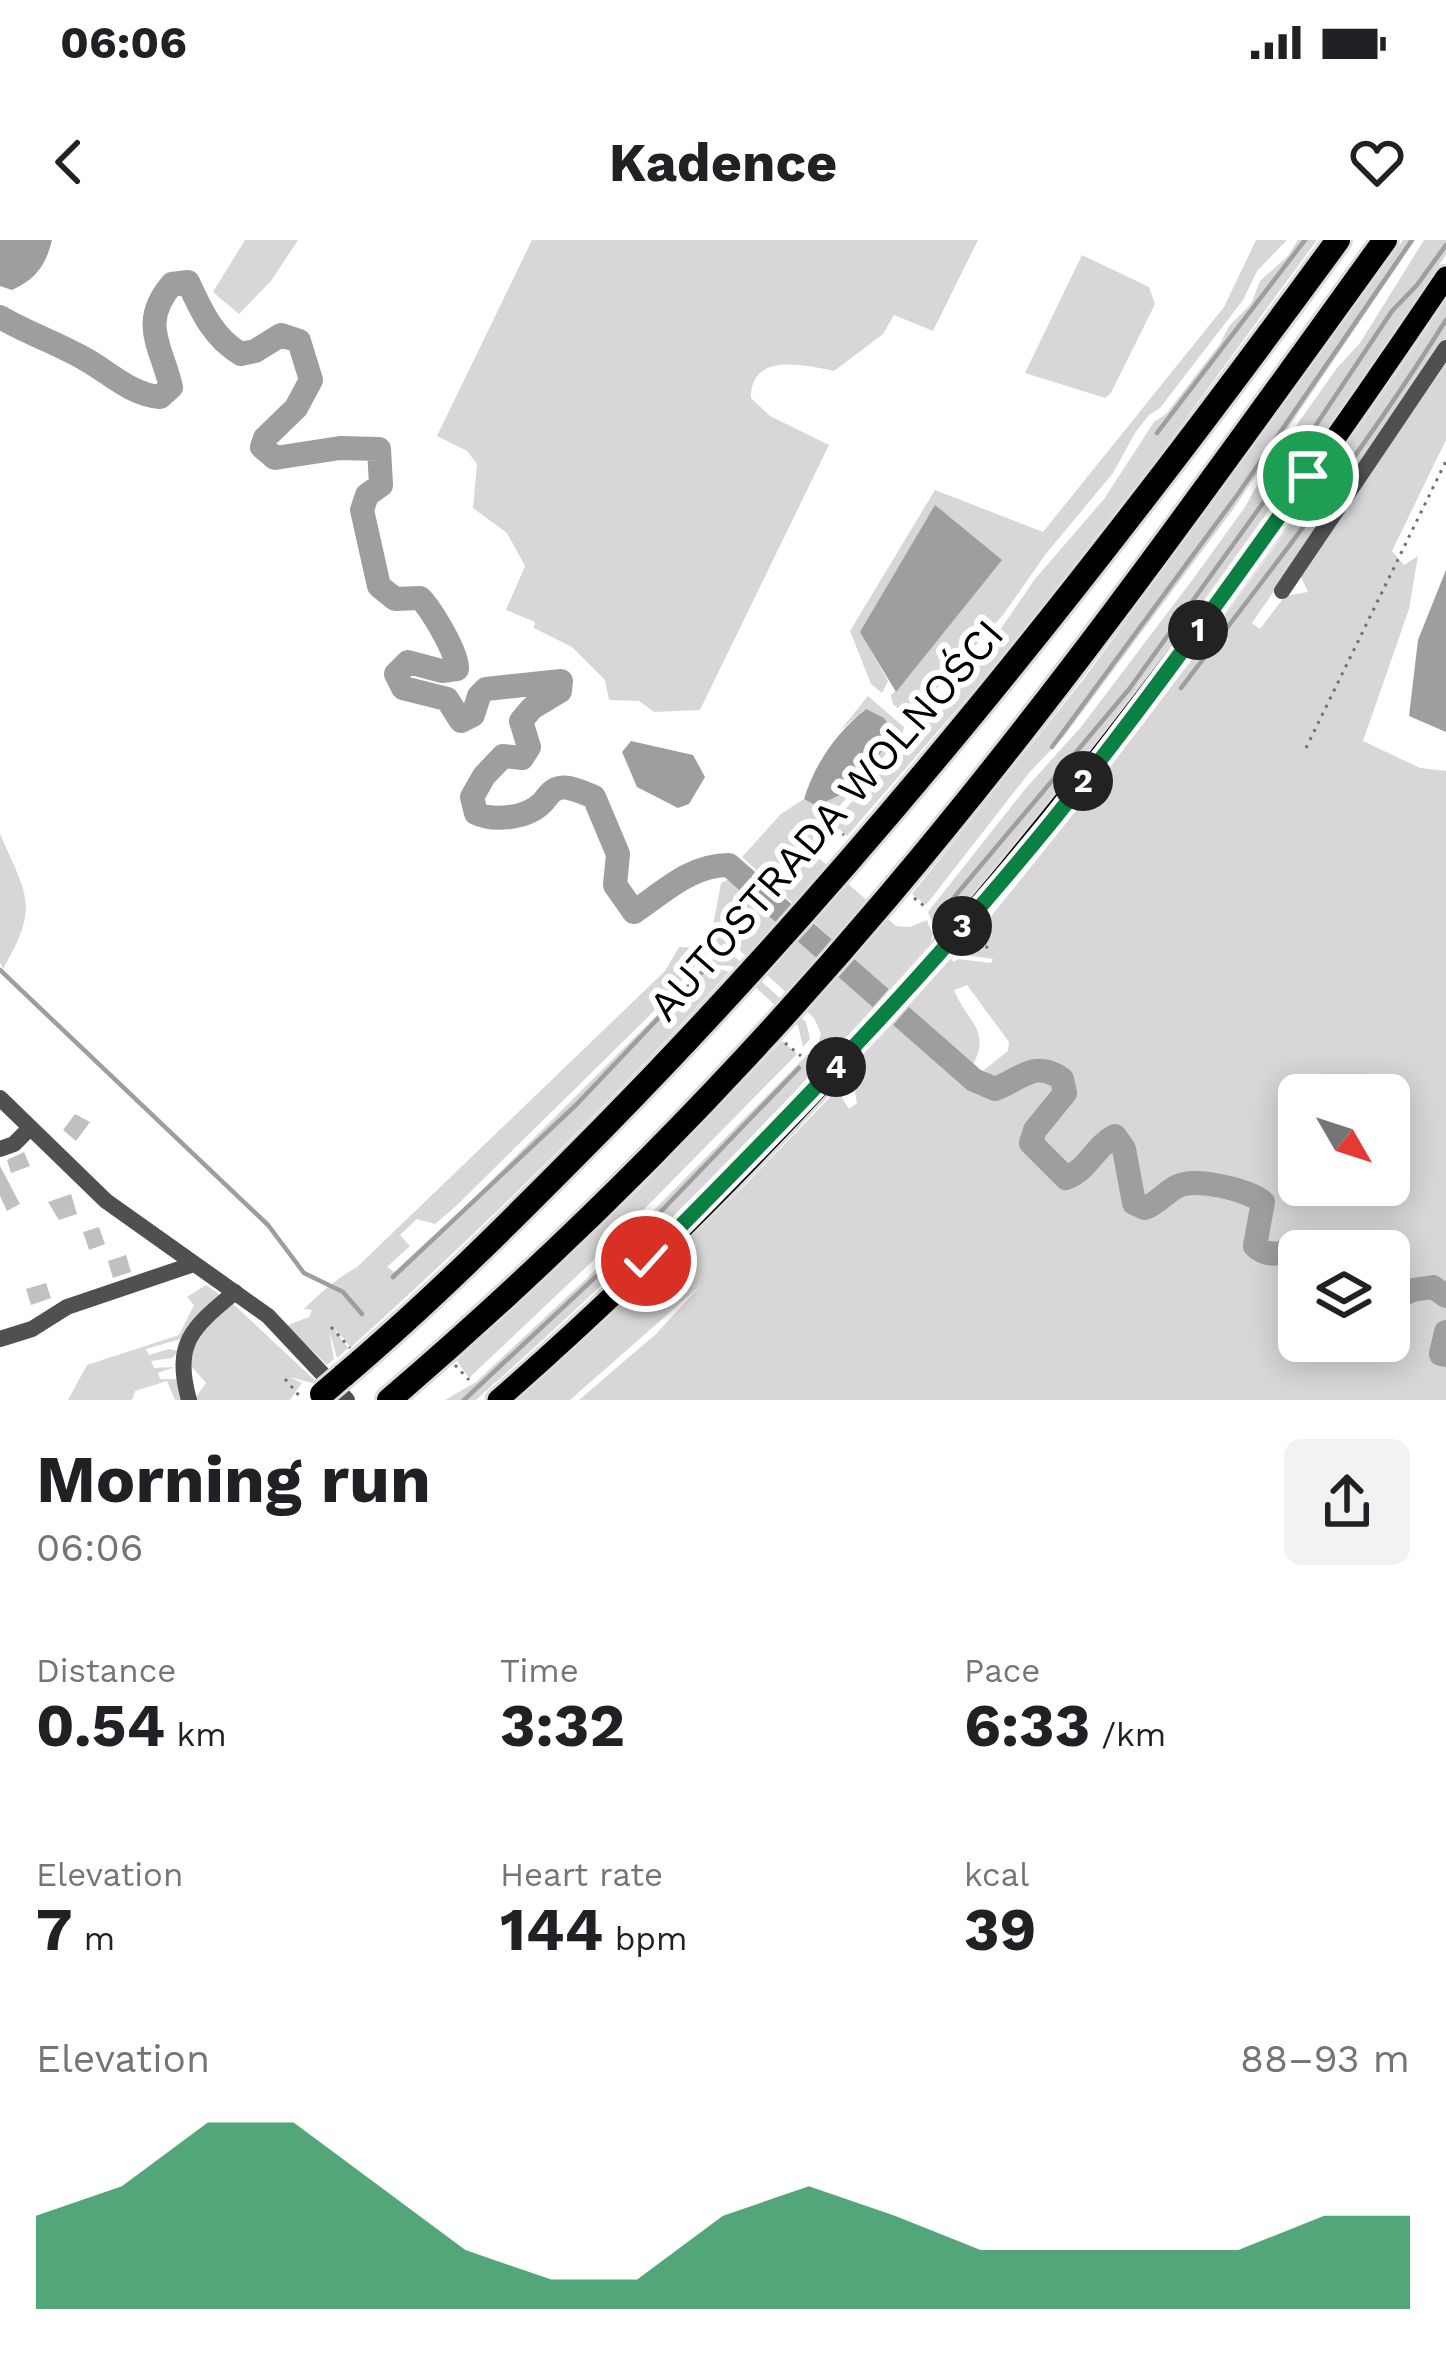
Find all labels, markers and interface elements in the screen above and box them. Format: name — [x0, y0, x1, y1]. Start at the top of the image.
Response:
text: 06:06 — [60, 16, 187, 69]
icon: back — [36, 129, 102, 195]
icon: heart — [1344, 129, 1410, 195]
text: Kadence — [609, 131, 837, 194]
pin — [1257, 425, 1359, 527]
icon: arrive — [1275, 443, 1341, 509]
pin: 1 — [1168, 600, 1228, 660]
street label: AUTOSTRADA WOLNOŚCI — [638, 609, 1013, 1030]
text: 1 — [1191, 610, 1205, 649]
pin: 2 — [1053, 751, 1113, 811]
text: 2 — [1073, 761, 1093, 800]
pin: 3 — [932, 896, 992, 956]
text: 3 — [952, 906, 972, 945]
pin: 4 — [806, 1037, 866, 1097]
text: 4 — [825, 1047, 847, 1086]
north arrow — [1278, 1074, 1410, 1206]
map controls — [1278, 1074, 1410, 1362]
pin — [595, 1210, 697, 1312]
icon: check — [613, 1228, 679, 1294]
button: layers — [1278, 1230, 1410, 1362]
button: share — [1284, 1439, 1410, 1565]
text: Morning run — [36, 1441, 431, 1518]
text: 06:06 — [36, 1525, 143, 1570]
text: Distance — [36, 1651, 176, 1690]
text: Time — [500, 1651, 579, 1690]
text: Pace — [964, 1651, 1040, 1690]
text: 0.54 — [36, 1690, 165, 1761]
text: 3:32 — [500, 1690, 625, 1761]
text: 6:33 — [964, 1690, 1090, 1761]
text: km — [165, 1715, 227, 1754]
text: /km — [1090, 1715, 1166, 1754]
text: Elevation — [36, 1855, 183, 1894]
text: Heart rate — [500, 1855, 663, 1894]
text: kcal — [964, 1855, 1029, 1894]
text: 7 — [36, 1894, 72, 1965]
text: 144 — [500, 1894, 603, 1965]
text: 39 — [964, 1894, 1037, 1965]
text: m — [72, 1919, 115, 1958]
text: bpm — [603, 1919, 687, 1958]
text: Elevation — [36, 2036, 210, 2081]
text: 88–93 m — [1240, 2036, 1410, 2081]

